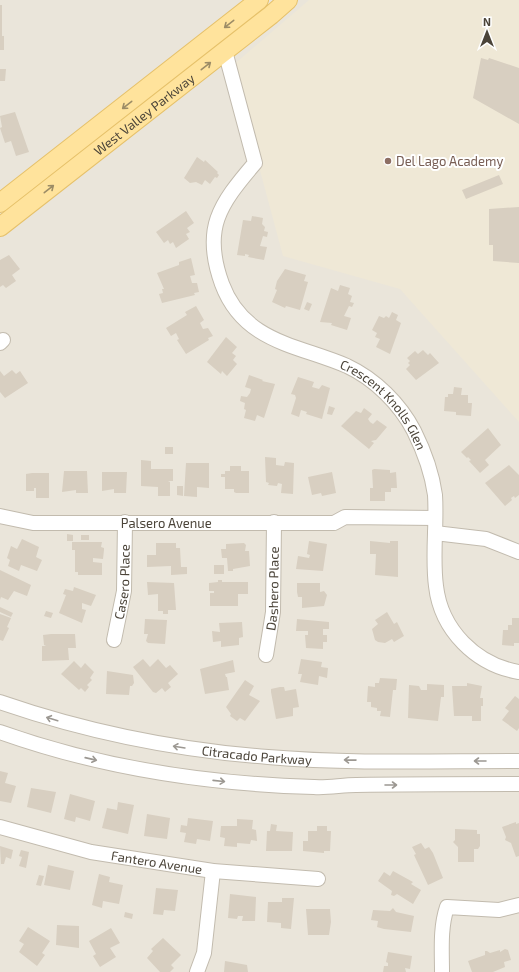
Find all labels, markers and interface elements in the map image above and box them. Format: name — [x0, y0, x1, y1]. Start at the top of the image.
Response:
north arrow — [467, 12, 507, 52]
text: N — [483, 15, 491, 28]
one-way arrow — [223, 20, 234, 28]
one-way arrow — [201, 62, 212, 70]
street label: West Valley Parkway — [91, 70, 198, 159]
one-way arrow — [121, 100, 132, 109]
place label: Del Lago Academy — [396, 153, 503, 169]
marker: Del Lago Academy — [383, 156, 393, 166]
one-way arrow — [43, 185, 54, 193]
street label: Crescent Knolls Glen — [338, 356, 430, 452]
street label: Palsero Avenue — [121, 515, 212, 531]
street label: Casero Place — [110, 544, 133, 621]
street label: Dashero Place — [262, 546, 282, 632]
one-way arrow — [46, 715, 59, 722]
street label: Citracado Parkway — [201, 742, 312, 768]
one-way arrow — [173, 743, 186, 751]
one-way arrow — [84, 755, 97, 763]
one-way arrow — [344, 756, 357, 764]
one-way arrow — [474, 757, 487, 765]
one-way arrow — [212, 777, 225, 785]
one-way arrow — [384, 781, 397, 789]
street label: Fantero Avenue — [110, 847, 204, 877]

